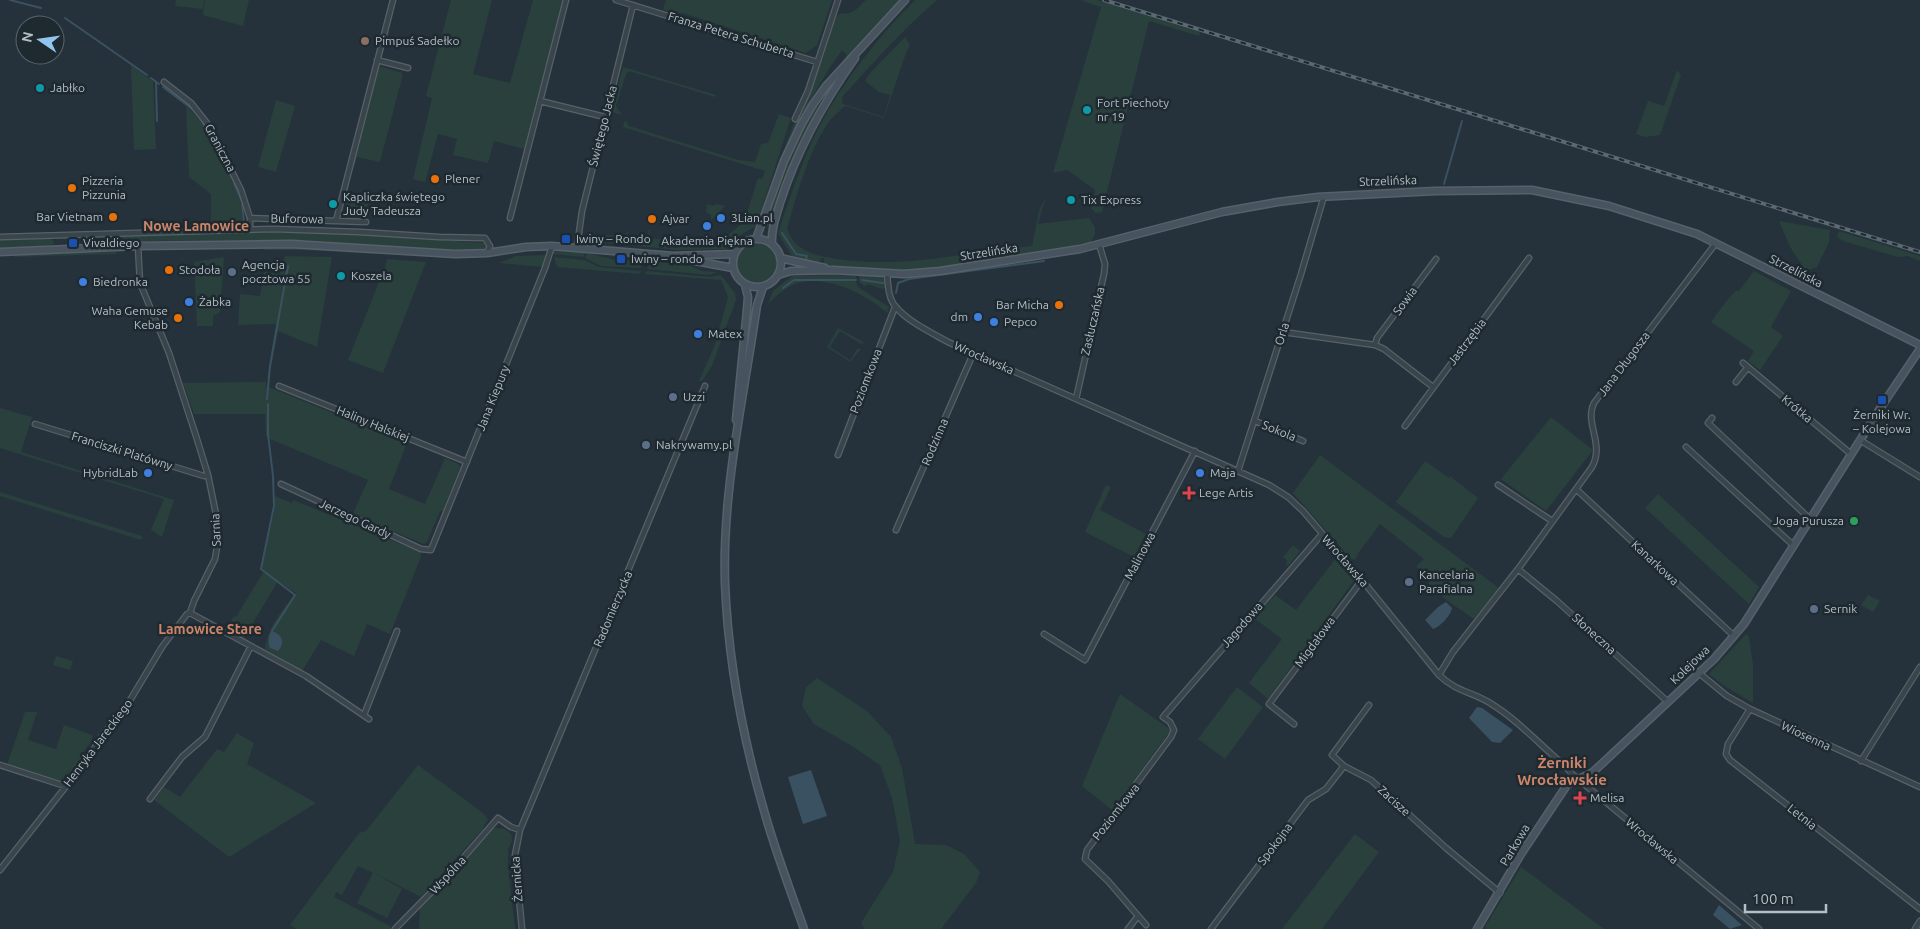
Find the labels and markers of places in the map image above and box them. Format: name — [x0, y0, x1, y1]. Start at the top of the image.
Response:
place label: Pimpuś Sadełko — [375, 34, 459, 47]
marker: Pimpuś Sadełko — [359, 35, 371, 47]
place label: Jabłko — [50, 81, 85, 94]
marker: Jabłko — [34, 82, 46, 94]
place label: Fort Piechoty nr 19 — [1097, 96, 1169, 123]
marker: Fort Piechoty nr 19 — [1081, 104, 1093, 116]
place label: Plener — [445, 172, 480, 185]
marker: Plener — [429, 173, 441, 185]
place label: Pizzeria Pizzunia — [82, 174, 126, 201]
marker: Pizzeria Pizzunia — [66, 182, 78, 194]
place label: Kapliczka świętego Judy Tadeusza — [343, 190, 445, 217]
place label: Tix Express — [1081, 193, 1141, 206]
marker: Tix Express — [1065, 194, 1077, 206]
marker: Kapliczka świętego Judy Tadeusza — [327, 198, 339, 210]
place label: Bar Vietnam — [36, 210, 103, 223]
marker: Bar Vietnam — [107, 211, 119, 223]
place label: 3Lian.pl — [731, 211, 773, 224]
place label: Ajvar — [662, 212, 690, 225]
marker: 3Lian.pl — [715, 212, 727, 224]
marker: Ajvar — [646, 213, 658, 225]
marker: Akademia Piękna — [701, 220, 713, 232]
place label: Iwiny – Rondo — [576, 232, 651, 245]
marker: Iwiny – Rondo — [560, 233, 572, 245]
place label: Akademia Piękna — [661, 234, 753, 247]
place label: Vivaldiego — [83, 236, 140, 249]
marker: Vivaldiego — [67, 237, 79, 249]
place label: Iwiny – rondo — [631, 252, 703, 265]
marker: Iwiny – rondo — [615, 253, 627, 265]
place label: Agencja pocztowa 55 — [242, 258, 311, 285]
place label: Stodoła — [179, 263, 220, 276]
marker: Stodoła — [163, 264, 175, 276]
marker: Agencja pocztowa 55 — [226, 266, 238, 278]
place label: Koszela — [351, 269, 392, 282]
marker: Koszela — [335, 270, 347, 282]
place label: Biedronka — [93, 275, 148, 288]
marker: Biedronka — [77, 276, 89, 288]
place label: Żabka — [199, 295, 231, 308]
marker: Żabka — [183, 296, 195, 308]
place label: Bar Micha — [996, 298, 1049, 311]
marker: Bar Micha — [1053, 299, 1065, 311]
place label: Waha Gemuse Kebab — [92, 304, 168, 331]
place label: dm — [951, 310, 968, 323]
marker: dm — [972, 311, 984, 323]
marker: Waha Gemuse Kebab — [172, 312, 184, 324]
place label: Pepco — [1004, 315, 1037, 328]
marker: Pepco — [988, 316, 1000, 328]
place label: Matex — [708, 327, 742, 340]
marker: Matex — [692, 328, 704, 340]
place label: Uzzi — [683, 390, 705, 403]
marker: Uzzi — [667, 391, 679, 403]
marker: Żerniki Wr. – Kolejowa — [1876, 394, 1888, 406]
place label: Żerniki Wr. – Kolejowa — [1852, 408, 1911, 435]
place label: Nakrywamy.pl — [656, 438, 732, 451]
marker: Nakrywamy.pl — [640, 439, 652, 451]
place label: HybridLab — [83, 466, 138, 479]
place label: Maja — [1210, 466, 1236, 479]
marker: HybridLab — [142, 467, 154, 479]
marker: Maja — [1194, 467, 1206, 479]
place label: Lege Artis — [1199, 486, 1253, 499]
marker: Lege Artis — [1183, 487, 1195, 499]
place label: Joga Purusza — [1773, 514, 1844, 527]
marker: Joga Purusza — [1848, 515, 1860, 527]
place label: Kancelaria Parafialna — [1419, 568, 1474, 595]
marker: Kancelaria Parafialna — [1403, 576, 1415, 588]
place label: Sernik — [1824, 602, 1857, 615]
marker: Sernik — [1808, 603, 1820, 615]
place label: Melisa — [1590, 791, 1625, 804]
marker: Melisa — [1574, 792, 1586, 804]

